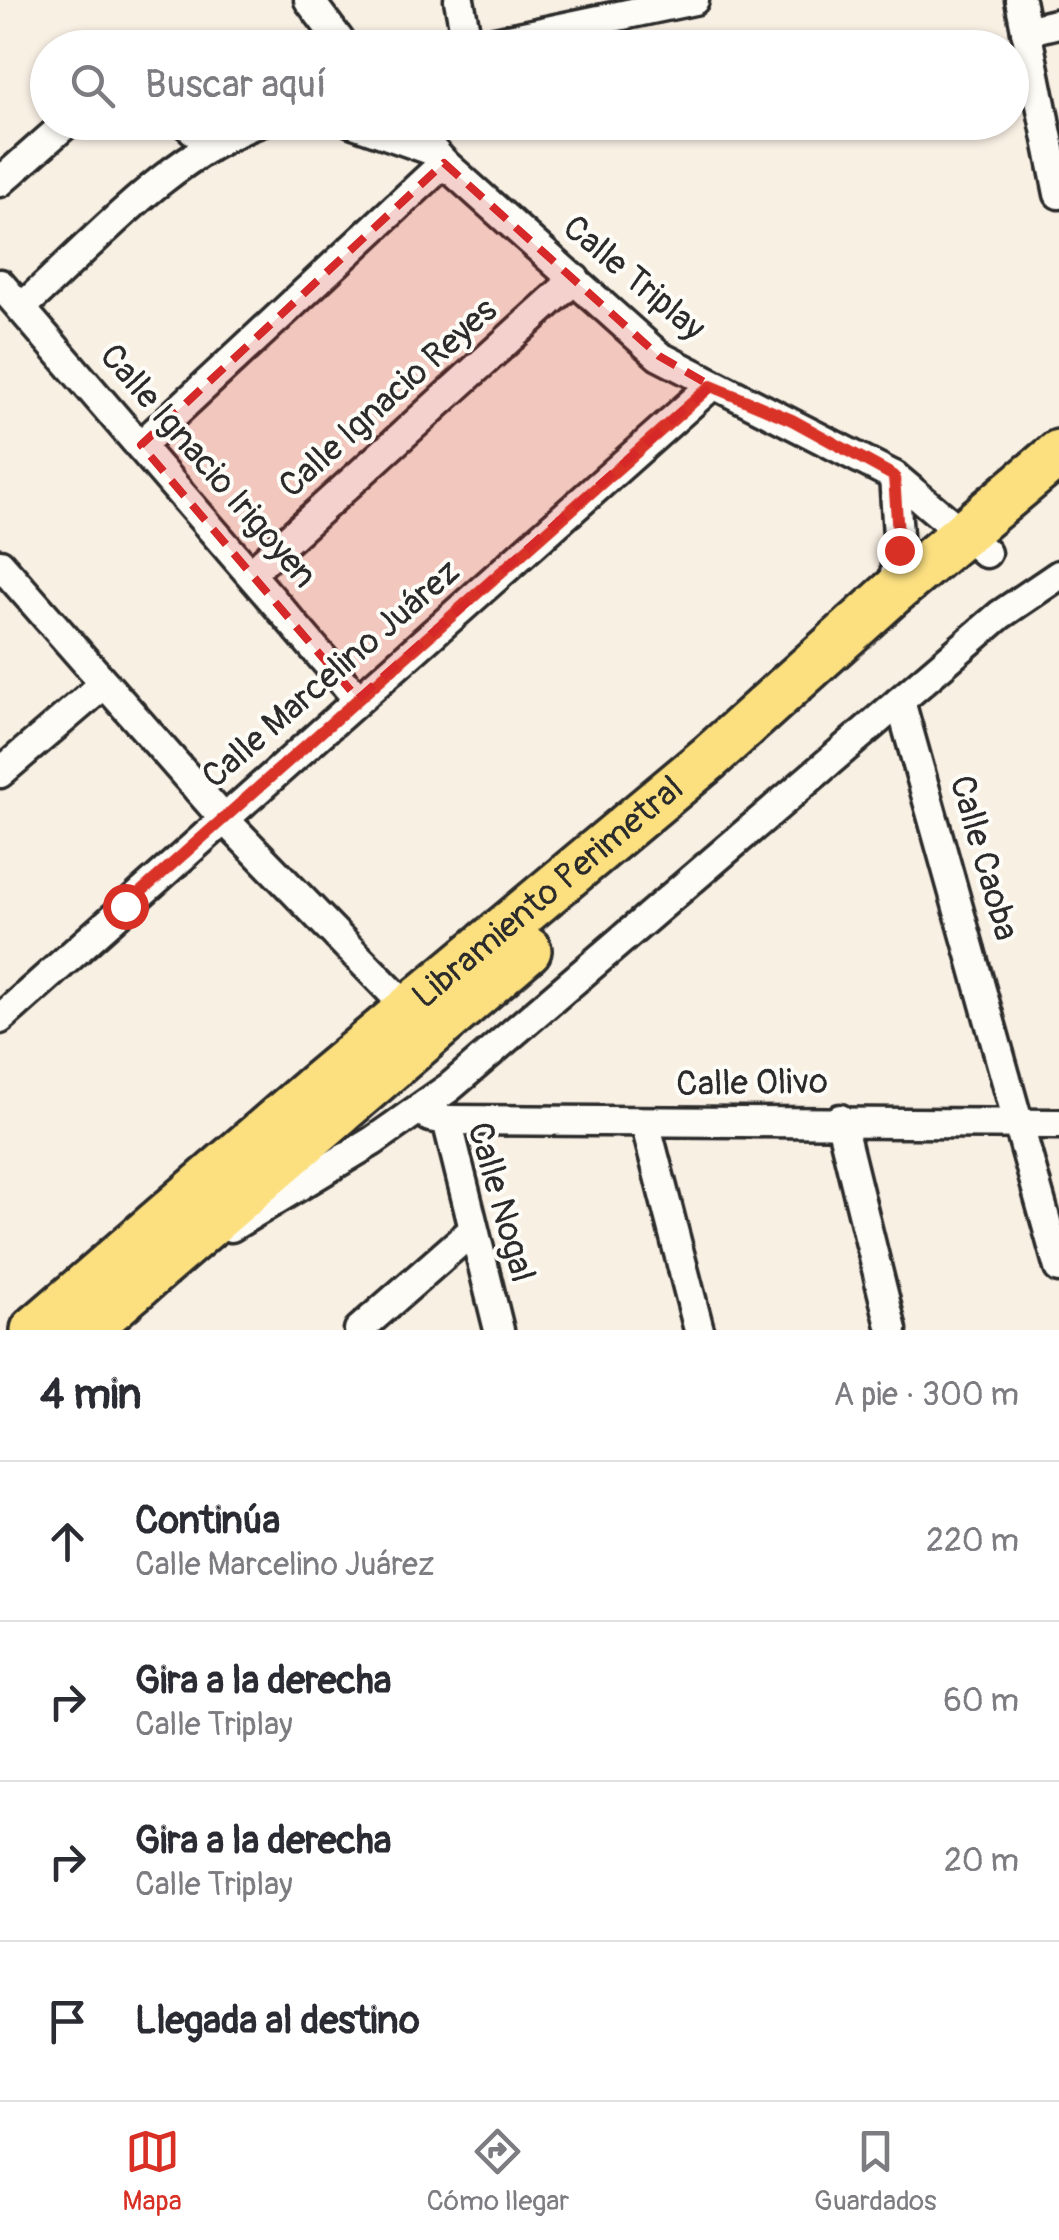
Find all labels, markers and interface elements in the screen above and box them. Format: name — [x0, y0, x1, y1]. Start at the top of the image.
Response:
search box — [30, 30, 1029, 140]
icon: search — [65, 58, 120, 113]
text: Buscar aquí — [145, 61, 327, 109]
street label: Calle Triplay — [554, 206, 714, 350]
street label: Calle Ignacio Reyes — [270, 288, 506, 507]
street label: Calle Ignacio Irigoyen — [90, 335, 326, 597]
route end — [877, 528, 923, 574]
street label: Calle Marcelino Juárez — [193, 550, 469, 798]
street label: Libramiento Perimetral — [403, 767, 692, 1018]
street label: Calle Caoba — [939, 770, 1029, 946]
route start — [103, 884, 149, 930]
street label: Calle Olivo — [676, 1060, 828, 1106]
street label: Calle Nogal — [457, 1117, 545, 1287]
text: 4 min — [40, 1369, 142, 1421]
text: A pie · 300 m — [834, 1375, 1019, 1415]
text: Continúa — [135, 1497, 280, 1545]
icon: ahead — [40, 1514, 95, 1569]
text: 220 m — [926, 1521, 1019, 1561]
text: Calle Marcelino Juárez — [135, 1545, 434, 1585]
text: Gira a la derecha — [135, 1657, 391, 1705]
icon: right — [40, 1674, 95, 1729]
text: 60 m — [943, 1681, 1019, 1721]
text: Calle Triplay — [135, 1705, 293, 1745]
text: Gira a la derecha — [135, 1817, 391, 1865]
icon: right — [40, 1834, 95, 1889]
text: 20 m — [944, 1841, 1019, 1881]
text: Calle Triplay — [135, 1865, 293, 1905]
icon: arrive — [40, 1994, 95, 2049]
text: Llegada al destino — [135, 1997, 420, 2045]
tab: Mapa — [122, 2124, 182, 2219]
tab: Cómo llegar — [427, 2124, 569, 2219]
tab: Guardados — [814, 2124, 937, 2219]

